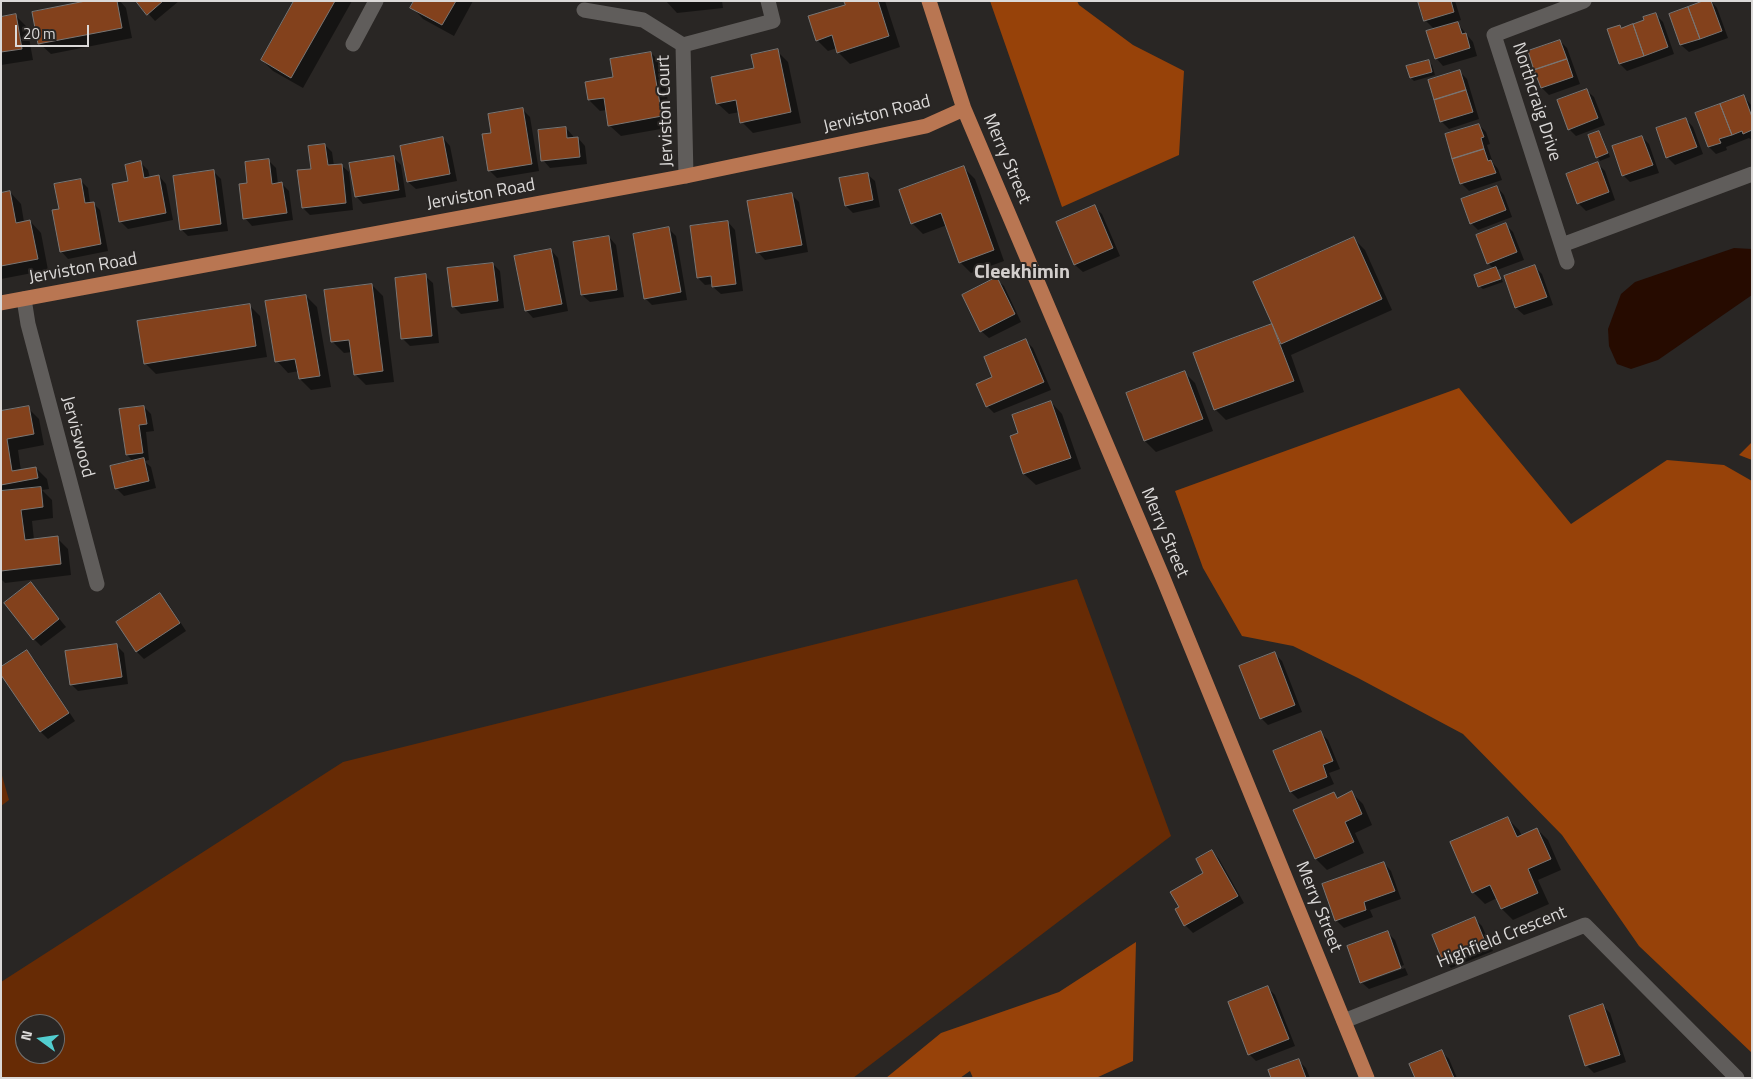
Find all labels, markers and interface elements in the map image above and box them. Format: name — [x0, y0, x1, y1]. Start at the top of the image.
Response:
scale bar — [18, 15, 91, 47]
text: 20 m — [23, 22, 56, 45]
street label: Northcraig Drive — [1507, 40, 1565, 164]
street label: Jerviston Court — [653, 55, 679, 167]
street label: Jerviston Road — [821, 91, 933, 139]
street label: Merry Street — [977, 111, 1035, 207]
street label: Jerviston Road — [425, 175, 537, 215]
street label: Jerviston Road — [27, 249, 139, 289]
district label: Cleekhimin — [974, 261, 1070, 285]
street label: Jerviswood — [56, 394, 98, 480]
street label: Merry Street — [1135, 485, 1193, 581]
street label: Merry Street — [1290, 859, 1346, 955]
street label: Highfield Crescent — [1434, 902, 1570, 974]
north arrow — [15, 1014, 65, 1064]
text: N — [15, 1028, 37, 1043]

